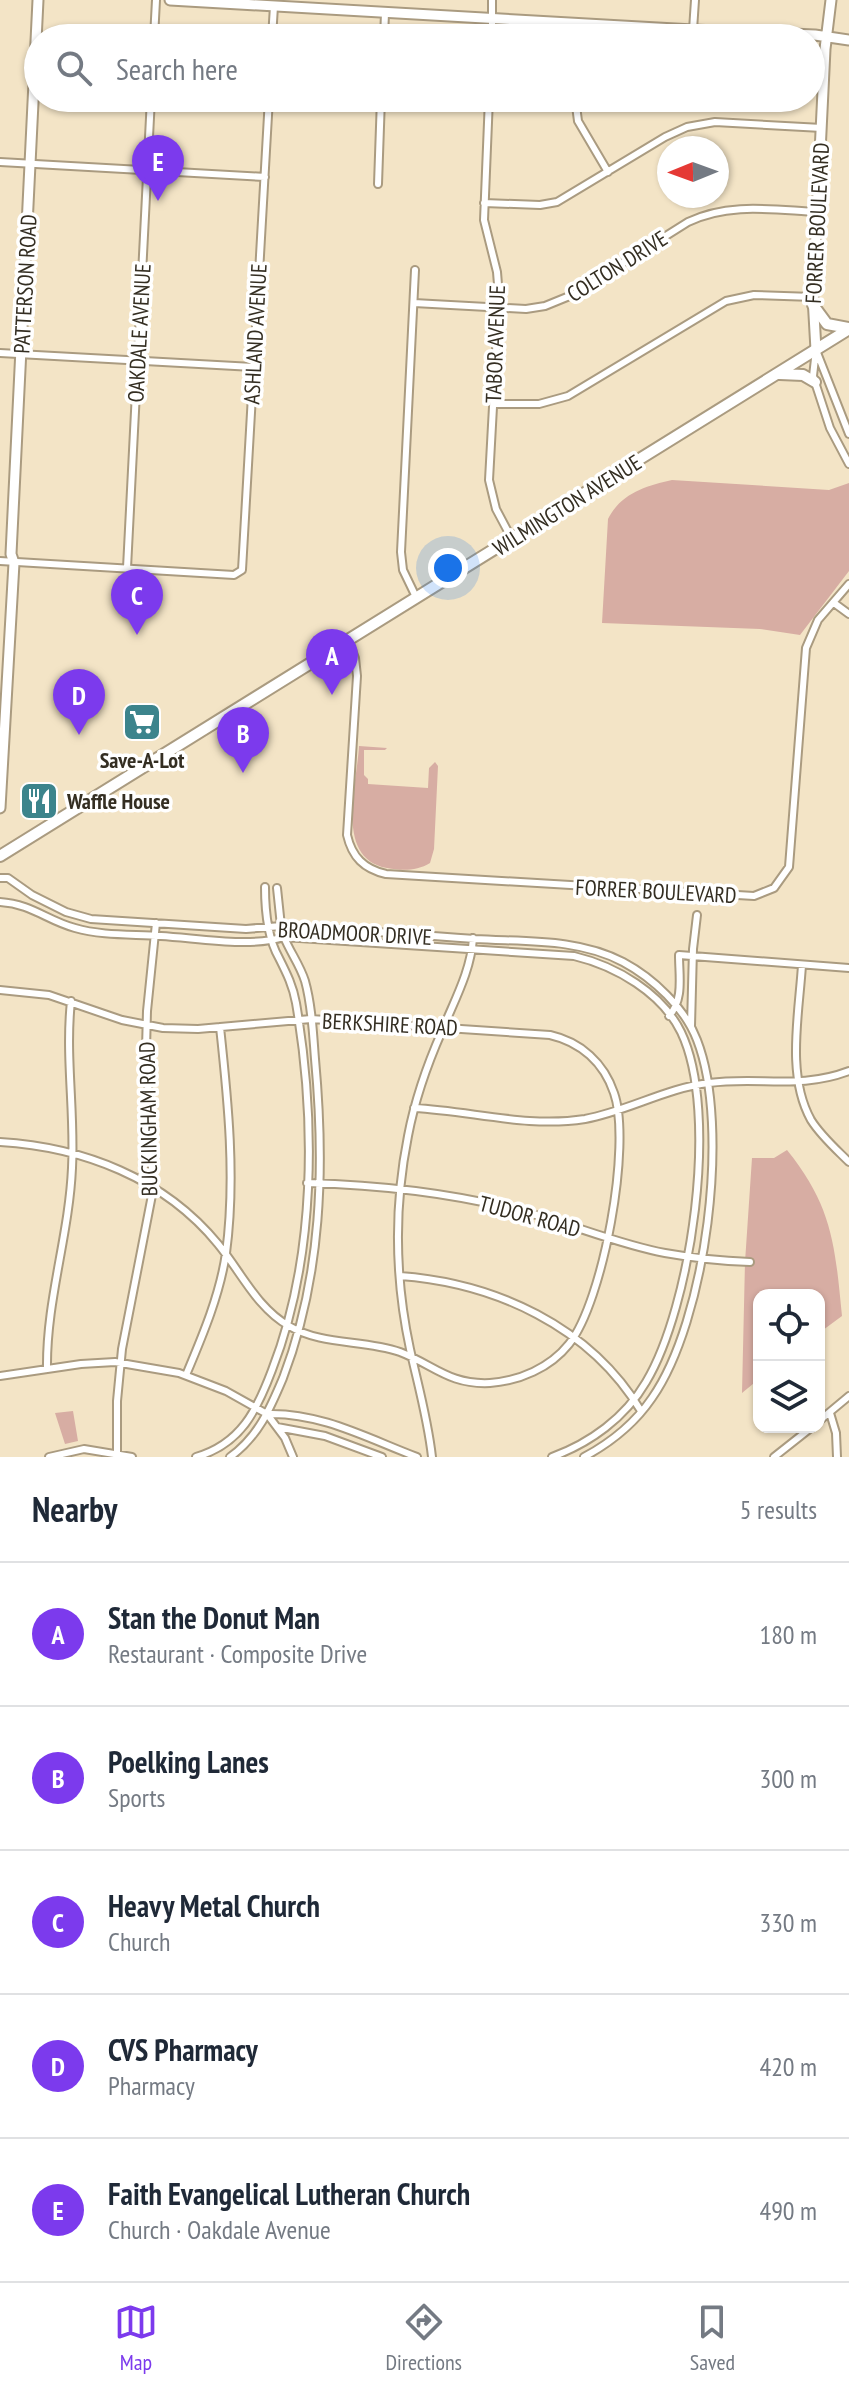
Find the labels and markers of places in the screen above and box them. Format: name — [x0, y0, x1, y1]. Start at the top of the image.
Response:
pin: E — [132, 135, 184, 201]
pin: C — [111, 569, 163, 635]
pin: A — [306, 629, 358, 695]
pin: D — [53, 669, 105, 735]
supermarket icon: Save-A-Lot — [121, 701, 163, 743]
pin: B — [217, 707, 269, 773]
place label: Save-A-Lot — [100, 746, 185, 774]
restaurant icon: Waffle House — [18, 780, 60, 822]
place label: Waffle House — [66, 787, 170, 815]

